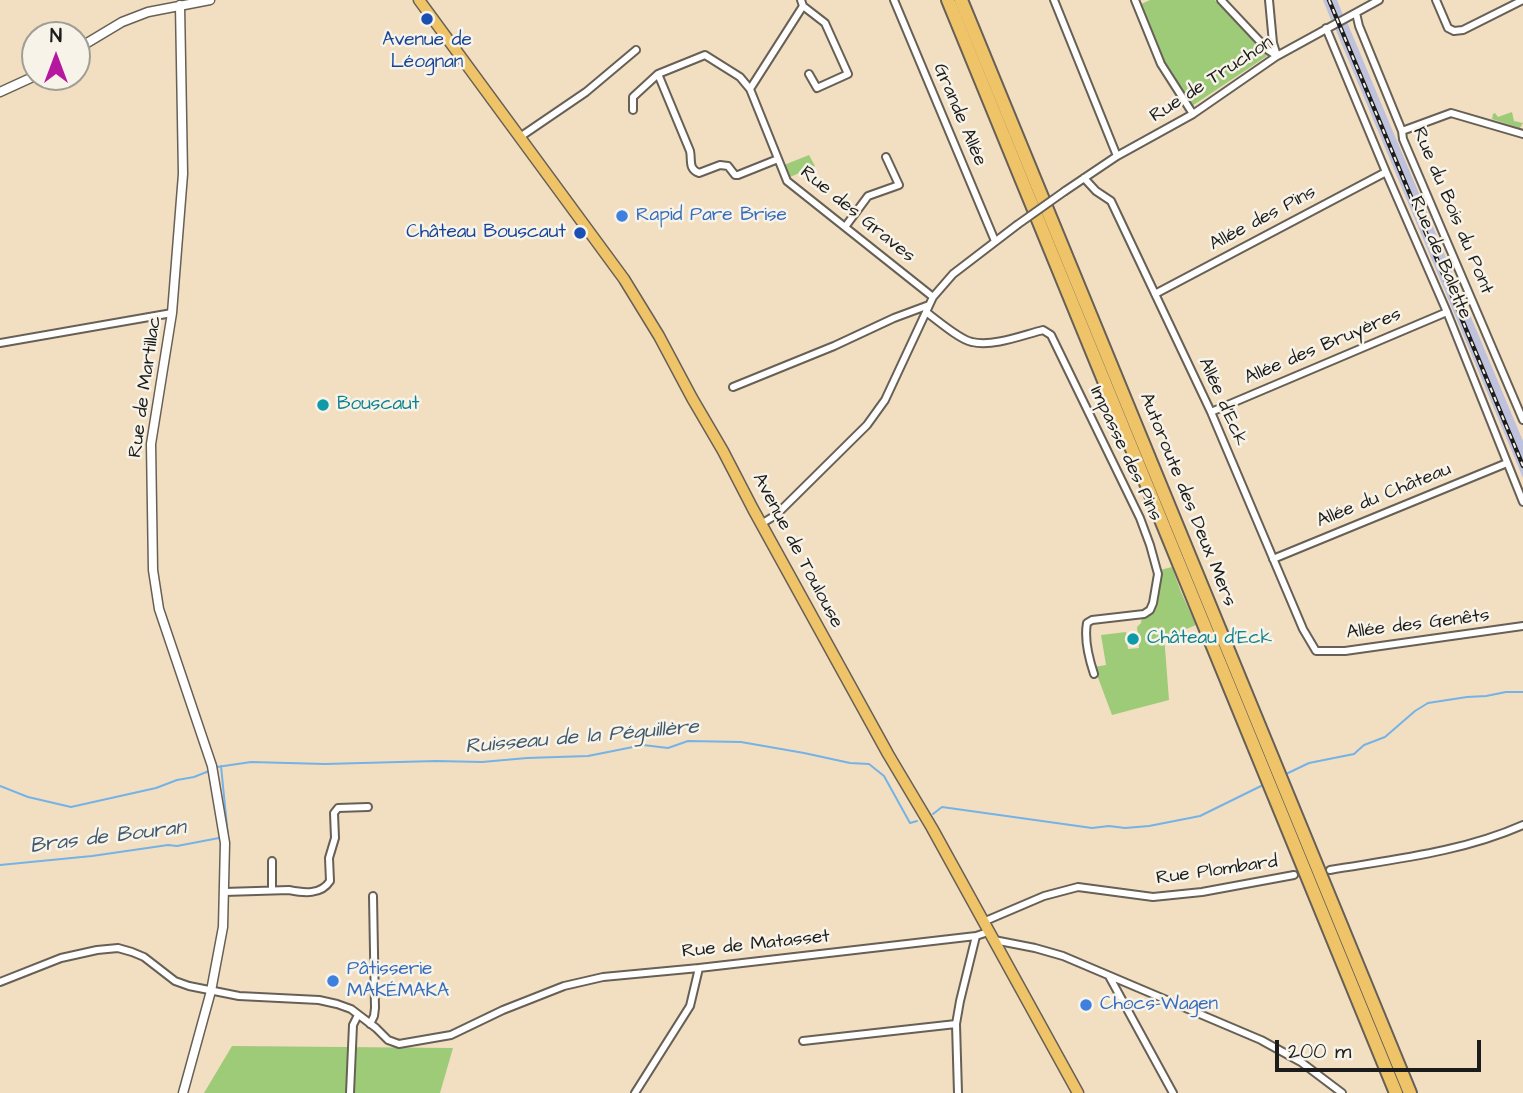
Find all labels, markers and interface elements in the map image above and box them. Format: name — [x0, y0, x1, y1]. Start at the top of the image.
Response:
marker: Avenue de Léognan — [419, 11, 435, 27]
north arrow — [21, 21, 91, 91]
text: N — [50, 23, 62, 50]
place label: Avenue de Léognan — [382, 30, 472, 74]
street label: Rue de Truchon — [1146, 32, 1278, 128]
street label: Grande Allée — [927, 60, 991, 170]
street label: Rue du Bois du Pont — [1406, 124, 1498, 298]
street label: Rue des Graves — [795, 162, 919, 268]
street label: Allée des Pins — [1206, 181, 1320, 257]
street label: Rue de Balette — [1404, 193, 1476, 323]
place label: Rapid Pare Brise — [636, 205, 787, 227]
marker: Rapid Pare Brise — [614, 208, 630, 224]
place label: Château Bouscaut — [406, 222, 566, 244]
marker: Château Bouscaut — [572, 225, 588, 241]
street label: Allée des Bruyères — [1241, 304, 1405, 390]
street label: Rue de Martillac — [125, 315, 167, 459]
street label: Allée d'Eck — [1192, 354, 1252, 450]
street label: Impasse des Pins — [1084, 383, 1166, 525]
street label: Autoroute des Deux Mers — [1134, 390, 1240, 610]
place label: Bouscaut — [337, 394, 419, 416]
marker: Bouscaut — [315, 397, 331, 413]
street label: Allée du Château — [1313, 459, 1455, 533]
street label: Avenue de Toulouse — [746, 470, 848, 632]
street label: Allée des Genêts — [1345, 605, 1491, 645]
place label: Château d'Eck — [1147, 628, 1272, 650]
marker: Château d'Eck — [1125, 631, 1141, 647]
water label: Ruisseau de la Péguillère — [464, 715, 700, 761]
water label: Bras de Bouran — [29, 816, 187, 860]
street label: Rue Plombard — [1155, 851, 1279, 891]
street label: Rue de Matasset — [681, 926, 831, 964]
place label: Pâtisserie MAKÉMAKA — [347, 959, 449, 1003]
marker: Pâtisserie MAKÉMAKA — [325, 973, 341, 989]
place label: Chocs-Wagen — [1100, 994, 1218, 1016]
marker: Chocs-Wagen — [1078, 997, 1094, 1013]
scale bar — [1278, 1026, 1484, 1070]
text: 200 m — [1288, 1037, 1351, 1066]

